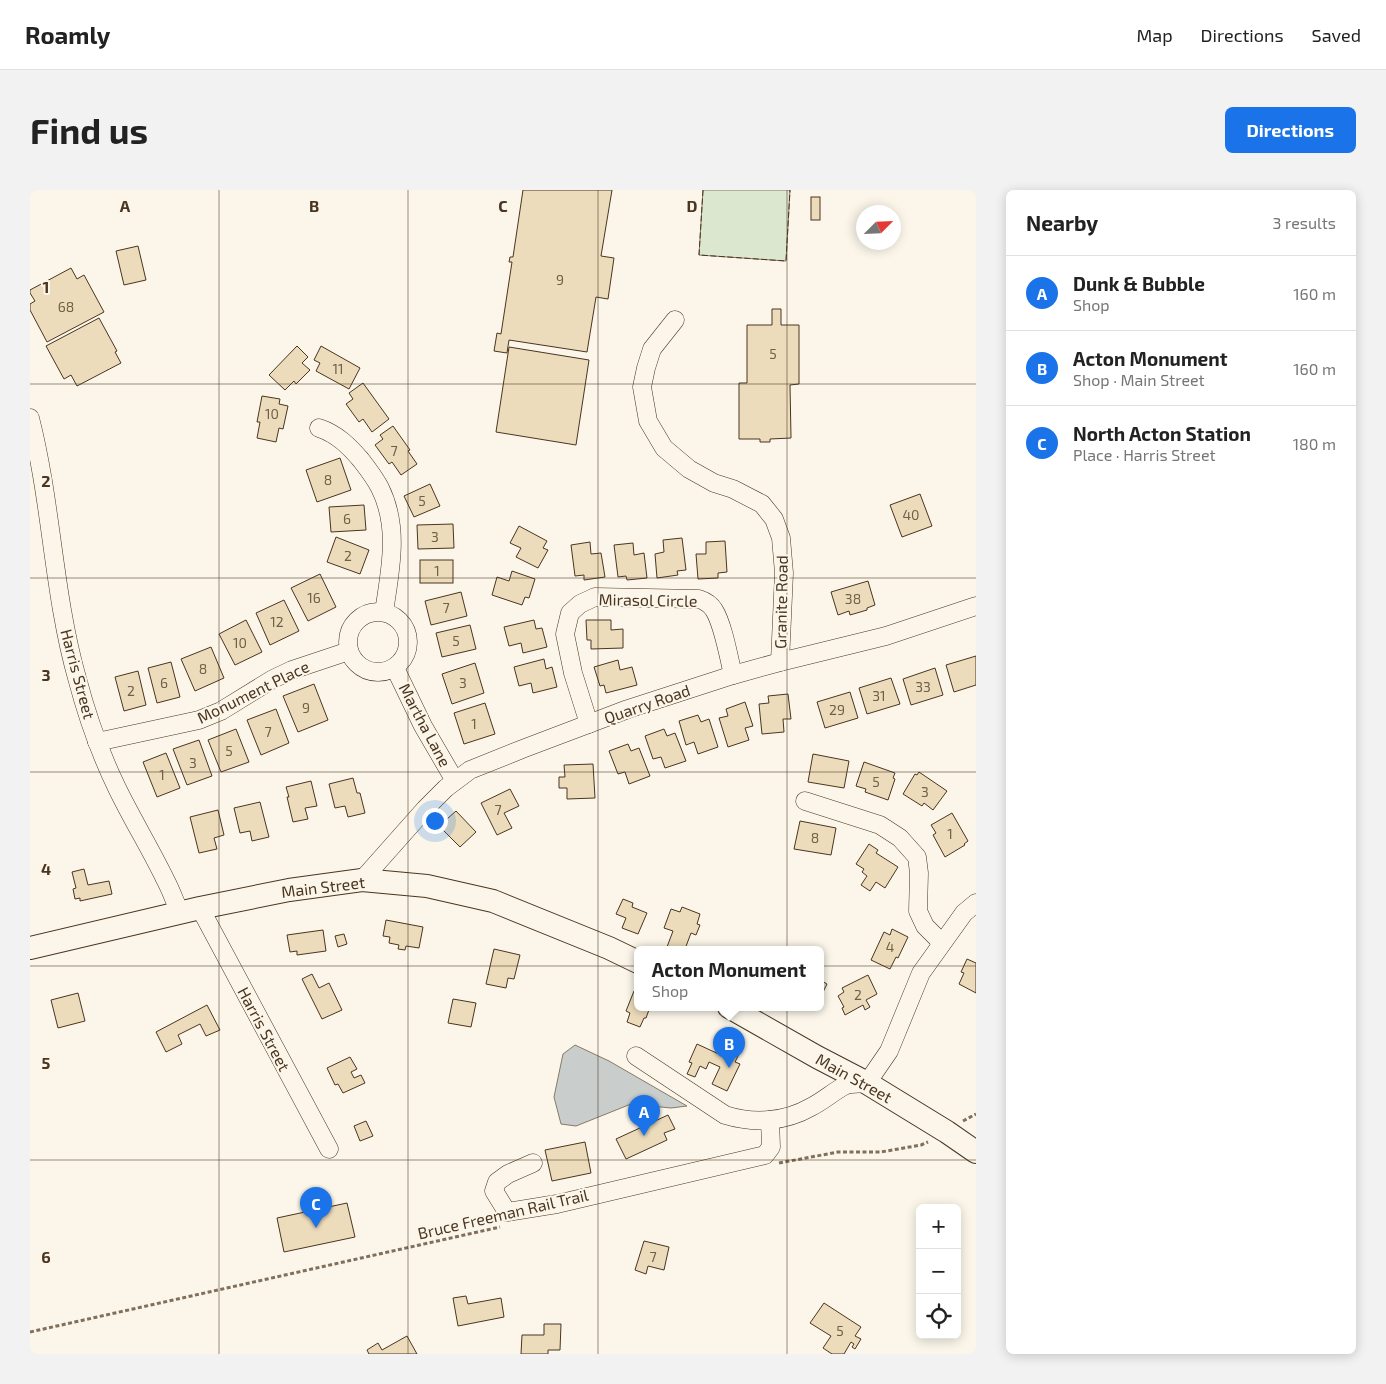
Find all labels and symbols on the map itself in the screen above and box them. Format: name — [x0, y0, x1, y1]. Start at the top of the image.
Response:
text: A — [120, 196, 131, 215]
text: B — [309, 196, 319, 215]
text: C — [498, 196, 508, 215]
text: D — [687, 196, 698, 215]
north arrow — [856, 205, 901, 250]
house number: 9 — [556, 271, 564, 288]
text: 1 — [43, 277, 49, 296]
house number: 68 — [58, 298, 74, 315]
house number: 5 — [769, 345, 777, 362]
house number: 11 — [332, 360, 344, 377]
house number: 10 — [265, 405, 279, 422]
house number: 7 — [390, 442, 398, 459]
text: 2 — [41, 471, 51, 490]
house number: 8 — [324, 471, 332, 488]
house number: 5 — [418, 492, 426, 509]
house number: 40 — [902, 506, 920, 523]
house number: 6 — [343, 510, 351, 527]
house number: 3 — [431, 528, 439, 545]
house number: 2 — [344, 547, 352, 564]
street label: Granite Road — [770, 555, 791, 649]
house number: 1 — [434, 562, 440, 579]
house number: 16 — [307, 589, 321, 606]
street label: Mirasol Circle — [598, 589, 698, 610]
house number: 38 — [845, 590, 861, 607]
house number: 7 — [442, 599, 450, 616]
house number: 12 — [270, 613, 284, 630]
street label: Harris Street — [57, 627, 100, 721]
house number: 5 — [452, 632, 460, 649]
house number: 10 — [233, 634, 247, 651]
street label: Monument Place — [194, 656, 312, 727]
house number: 8 — [199, 660, 207, 677]
text: 3 — [41, 665, 51, 684]
house number: 6 — [160, 674, 168, 691]
house number: 3 — [459, 674, 467, 691]
house number: 33 — [915, 678, 931, 695]
street label: Martha Lane — [395, 680, 455, 770]
street label: Quarry Road — [601, 680, 693, 728]
house number: 2 — [127, 682, 135, 699]
house number: 31 — [872, 687, 886, 704]
house number: 9 — [302, 699, 310, 716]
house number: 29 — [829, 701, 845, 718]
house number: 1 — [471, 715, 477, 732]
house number: 7 — [264, 723, 272, 740]
house number: 5 — [225, 742, 233, 759]
house number: 3 — [189, 754, 197, 771]
house number: 1 — [159, 766, 165, 783]
house number: 5 — [872, 773, 880, 790]
house number: 3 — [921, 783, 929, 800]
house number: 7 — [494, 801, 502, 818]
your location — [422, 808, 448, 834]
house number: 1 — [947, 825, 953, 842]
house number: 8 — [811, 829, 819, 846]
text: 4 — [41, 859, 51, 878]
street label: Main Street — [280, 872, 366, 901]
house number: 4 — [886, 938, 894, 955]
street label: Harris Street — [234, 983, 295, 1074]
house number: 2 — [854, 986, 862, 1003]
pin: B — [713, 1027, 745, 1068]
street label: Main Street — [813, 1049, 896, 1106]
text: 5 — [42, 1053, 51, 1072]
pin: A — [628, 1095, 660, 1136]
street label: Bruce Freeman Rail Trail — [416, 1185, 590, 1242]
pin: C — [300, 1187, 332, 1228]
text: 6 — [41, 1247, 51, 1266]
house number: 7 — [649, 1248, 657, 1265]
house number: 5 — [836, 1322, 844, 1339]

